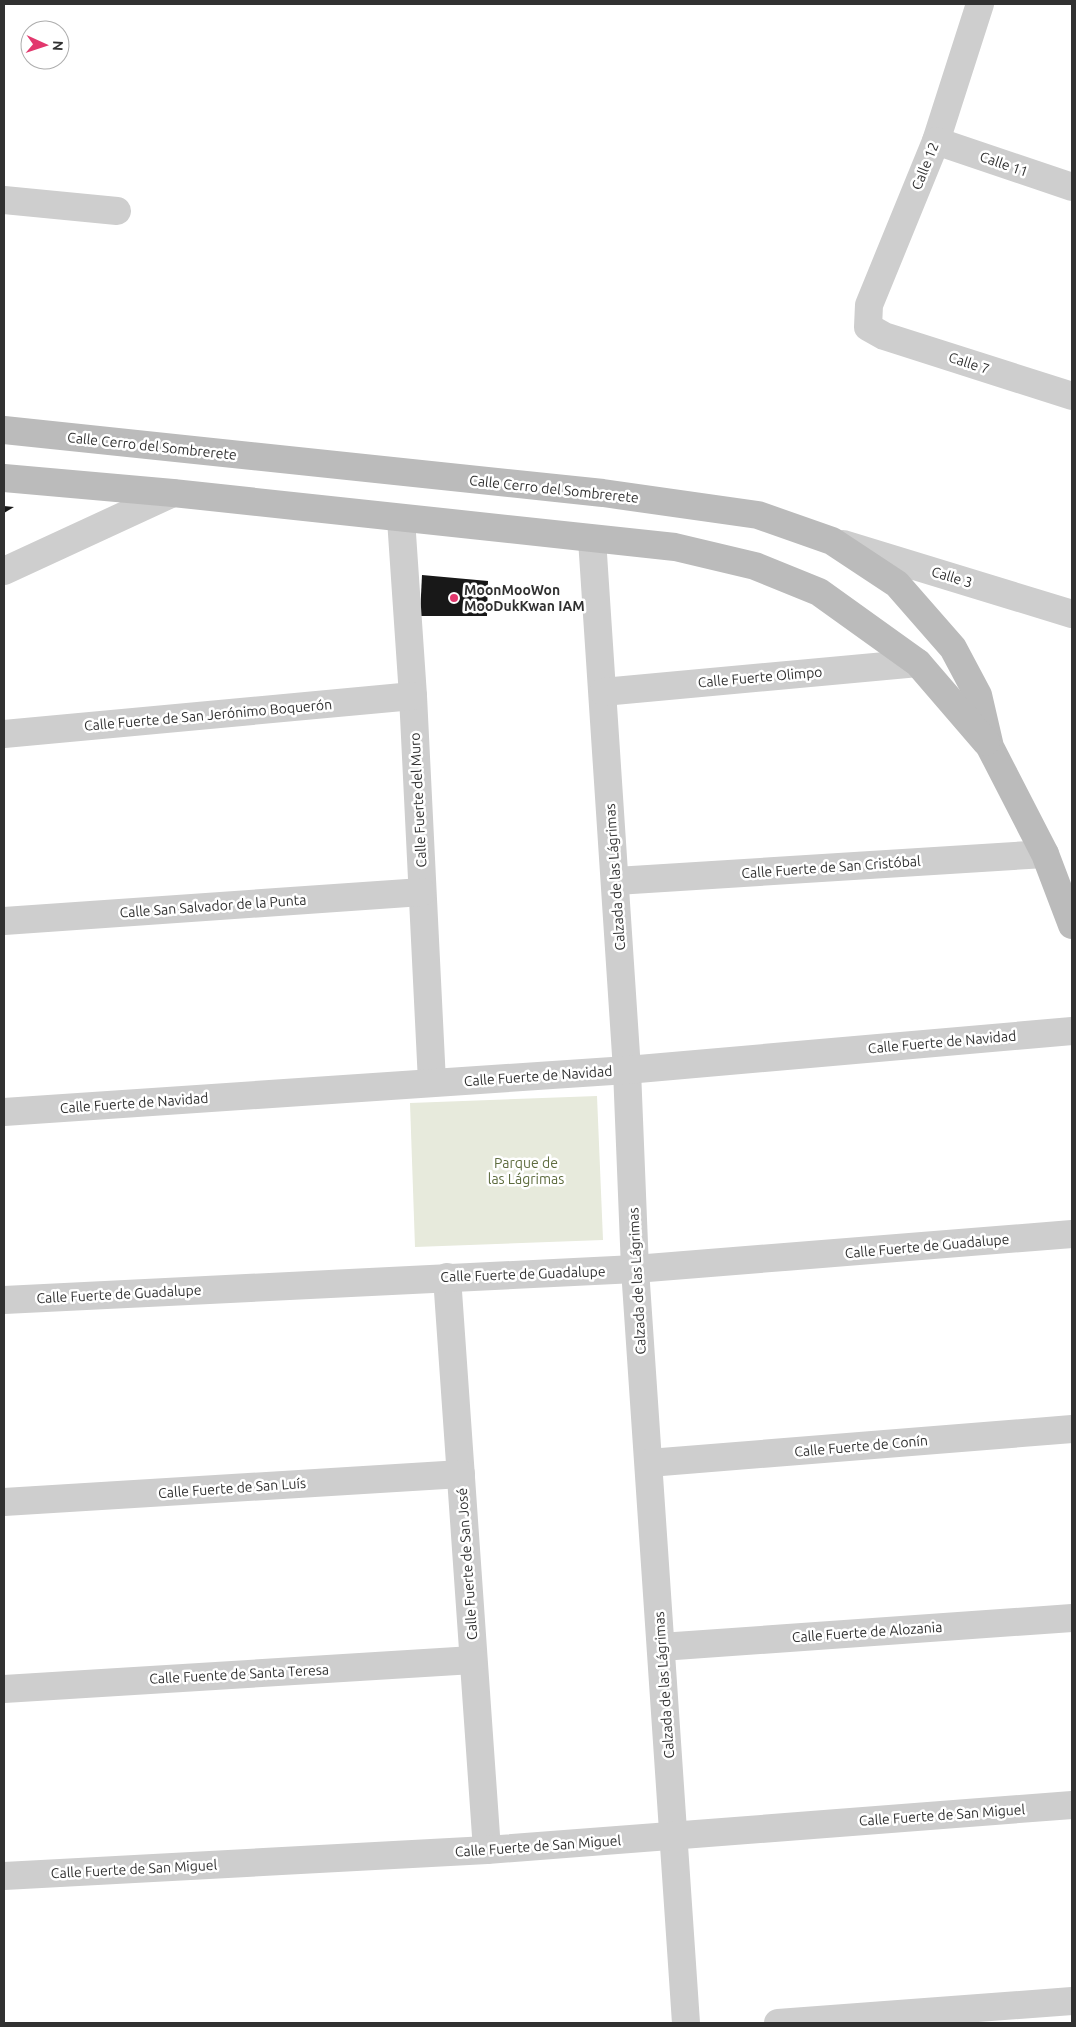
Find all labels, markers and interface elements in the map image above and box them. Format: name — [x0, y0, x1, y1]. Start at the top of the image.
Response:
north arrow — [20, 20, 70, 70]
text: N — [50, 40, 66, 51]
street label: Calle 12 — [908, 140, 942, 192]
street label: Calle 11 — [978, 148, 1030, 180]
street label: Calle 7 — [947, 349, 991, 377]
street label: Calle Cerro del Sombrerete — [67, 429, 237, 463]
street label: Calle Cerro del Sombrerete — [469, 472, 639, 506]
street label: Calle 3 — [930, 563, 974, 591]
place label: MoonMooWon MooDukKwan IAM — [464, 582, 585, 614]
marker: MoonMooWon MooDukKwan IAM — [448, 592, 460, 604]
street label: Calle Fuerte Olimpo — [697, 664, 823, 690]
street label: Calle Fuerte de San Jerónimo Boquerón — [83, 696, 333, 734]
street label: Calle Fuerte del Muro — [406, 732, 430, 868]
street label: Calzada de las Lágrimas — [602, 803, 628, 951]
street label: Calle Fuerte de San Cristóbal — [741, 853, 921, 881]
street label: Calle San Salvador de la Punta — [119, 891, 307, 921]
street label: Calle Fuerte de Navidad — [867, 1028, 1017, 1056]
street label: Calle Fuerte de Navidad — [463, 1063, 613, 1089]
street label: Calle Fuerte de Navidad — [59, 1090, 209, 1116]
park label: Parque de las Lágrimas — [488, 1155, 564, 1187]
street label: Calzada de las Lágrimas — [625, 1207, 649, 1355]
street label: Calle Fuerte de Guadalupe — [844, 1231, 1010, 1261]
street label: Calle Fuerte de Guadalupe — [440, 1263, 606, 1285]
street label: Calle Fuerte de Guadalupe — [36, 1282, 202, 1306]
street label: Calle Fuerte de Conín — [794, 1432, 928, 1460]
street label: Calle Fuerte de San Luís — [158, 1475, 306, 1501]
street label: Calle Fuerte de San José — [454, 1487, 480, 1641]
street label: Calzada de las Lágrimas — [651, 1611, 677, 1759]
street label: Calle Fuerte de Alozania — [791, 1619, 943, 1645]
street label: Calle Fuente de Santa Teresa — [149, 1661, 329, 1687]
street label: Calle Fuerte de San Miguel — [858, 1801, 1026, 1829]
street label: Calle Fuerte de San Miguel — [454, 1832, 622, 1860]
street label: Calle Fuerte de San Miguel — [50, 1857, 218, 1881]

